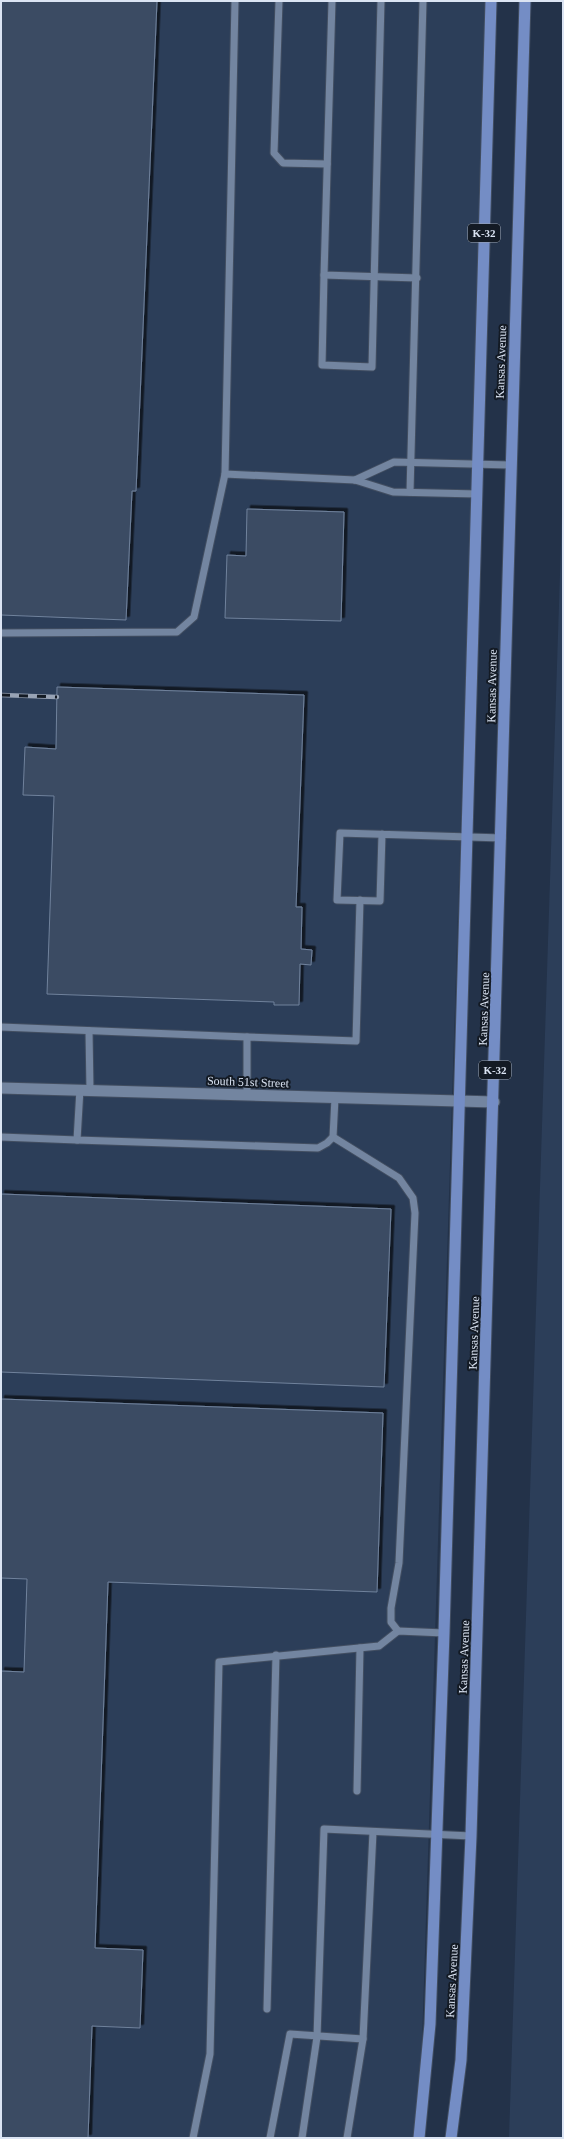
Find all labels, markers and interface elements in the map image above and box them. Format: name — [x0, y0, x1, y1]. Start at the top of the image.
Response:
road number: K-32 — [468, 224, 500, 242]
street label: Kansas Avenue — [493, 325, 509, 399]
street label: Kansas Avenue — [484, 649, 500, 723]
street label: Kansas Avenue — [476, 972, 492, 1046]
road number: K-32 — [479, 1061, 511, 1079]
street label: South 51st Street — [207, 1074, 290, 1090]
street label: Kansas Avenue — [466, 1296, 482, 1370]
street label: Kansas Avenue — [456, 1620, 472, 1694]
street label: Kansas Avenue — [443, 1944, 461, 2018]

